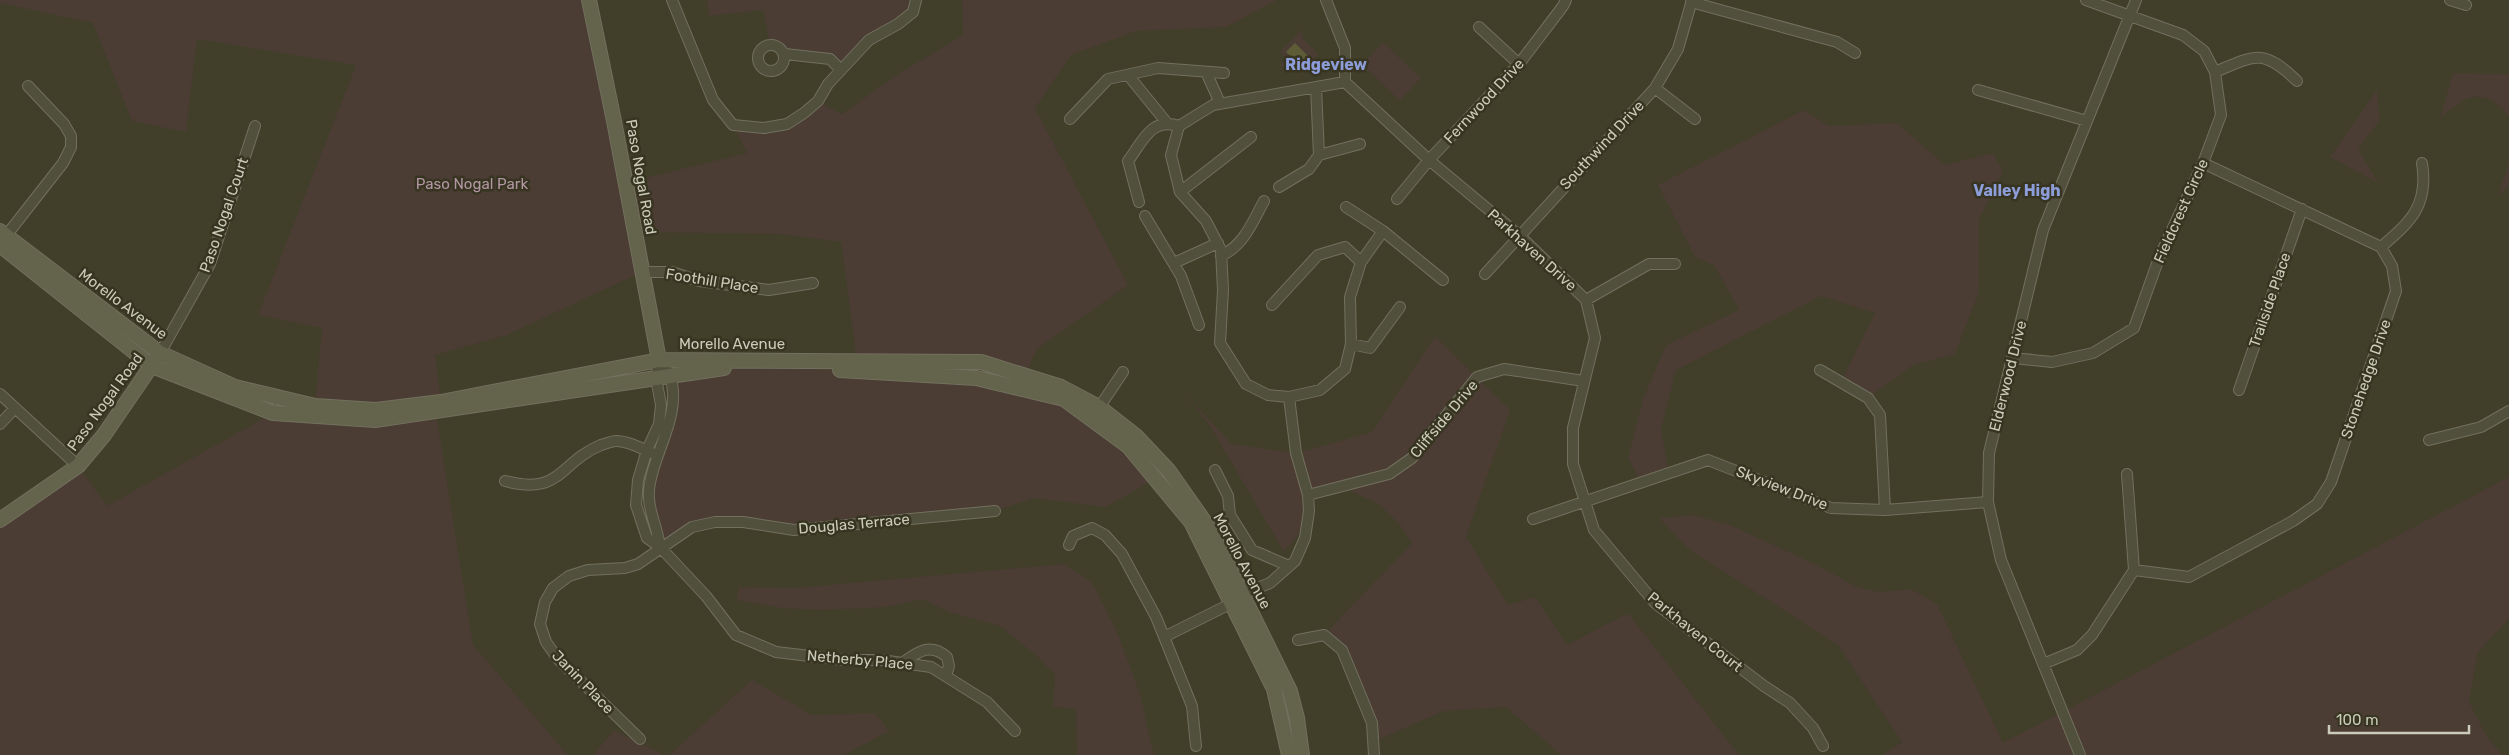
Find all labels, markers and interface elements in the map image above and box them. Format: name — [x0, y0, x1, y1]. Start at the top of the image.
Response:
district label: Ridgeview — [1285, 55, 1367, 74]
street label: Fernwood Drive — [1440, 55, 1528, 147]
street label: Southwind Drive — [1556, 97, 1648, 193]
street label: Paso Nogal Road — [622, 118, 660, 236]
street label: Paso Nogal Court — [196, 155, 252, 275]
street label: Fieldcrest Circle — [2150, 156, 2212, 266]
park label: Paso Nogal Park — [416, 175, 529, 193]
district label: Valley High — [1973, 181, 2061, 200]
street label: Parkhaven Drive — [1484, 205, 1580, 295]
street label: Trailside Place — [2245, 250, 2295, 350]
street label: Morello Avenue — [75, 265, 171, 343]
street label: Foothill Place — [664, 265, 760, 297]
street label: Stonehedge Drive — [2337, 317, 2395, 441]
street label: Elderwood Drive — [1986, 319, 2030, 433]
street label: Morello Avenue — [679, 335, 785, 353]
street label: Paso Nogal Road — [63, 349, 147, 455]
street label: Cliffside Drive — [1406, 376, 1482, 462]
street label: Skyview Drive — [1734, 462, 1830, 514]
street label: Douglas Terrace — [798, 510, 910, 538]
street label: Morello Avenue — [1209, 510, 1275, 612]
street label: Parkhaven Court — [1644, 588, 1746, 676]
street label: Janin Place — [548, 646, 618, 718]
street label: Netherby Place — [806, 646, 914, 674]
scale bar — [2329, 702, 2469, 734]
text: 100 m — [2336, 711, 2378, 729]

